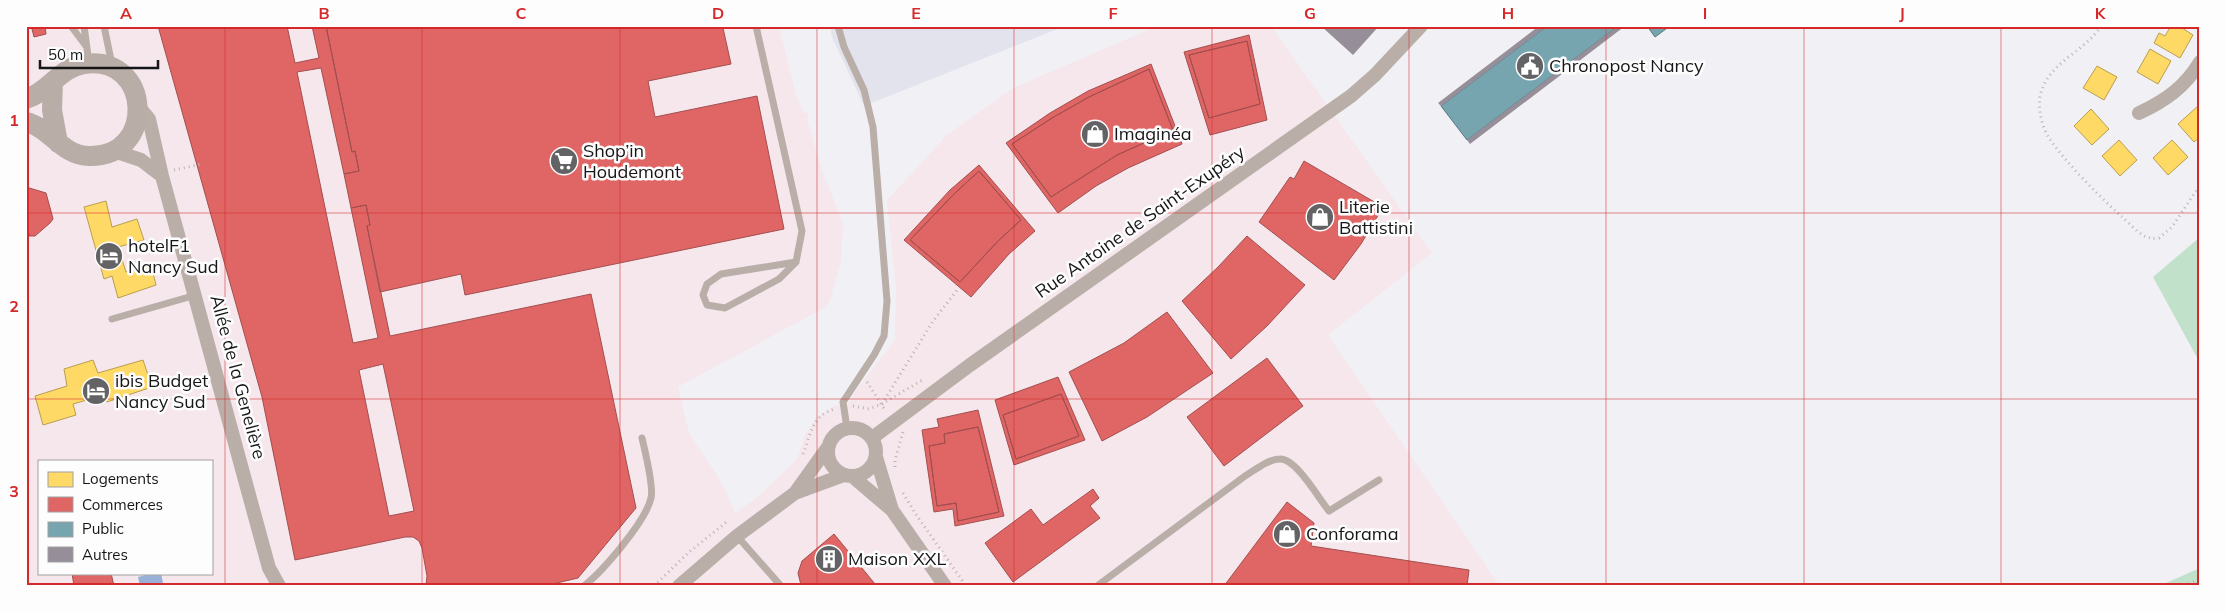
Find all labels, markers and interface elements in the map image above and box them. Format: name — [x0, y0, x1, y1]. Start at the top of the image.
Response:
text: A — [120, 3, 132, 23]
text: B — [318, 3, 330, 23]
text: C — [516, 3, 527, 23]
text: D — [712, 3, 724, 23]
text: E — [911, 3, 921, 23]
text: F — [1108, 3, 1118, 23]
text: G — [1304, 3, 1316, 23]
text: H — [1502, 3, 1514, 23]
text: I — [1703, 3, 1707, 23]
text: J — [1899, 3, 1905, 23]
text: K — [2095, 3, 2107, 23]
scale bar — [40, 38, 158, 70]
text: 50 m — [48, 45, 83, 64]
public building icon: Chronopost Nancy — [1515, 51, 1545, 81]
place label: Chronopost Nancy — [1549, 54, 1704, 77]
text: 1 — [9, 110, 19, 130]
shop icon: Imaginéa — [1080, 119, 1110, 149]
place label: Imaginéa — [1114, 122, 1192, 145]
place label: Shop’in Houdemont — [583, 139, 681, 183]
street label: Rue Antoine de Saint-Exupéry — [1030, 140, 1249, 303]
supermarket icon: Shop’in Houdemont — [549, 146, 579, 176]
place label: Literie Battistini — [1339, 195, 1413, 239]
shop icon: Literie Battistini — [1305, 202, 1335, 232]
place label: hotelF1 Nancy Sud — [128, 234, 218, 278]
hotel icon: hotelF1 Nancy Sud — [94, 241, 124, 271]
street label: Allée de la Genelière — [206, 292, 271, 461]
text: 2 — [9, 296, 19, 316]
place label: ibis Budget Nancy Sud — [115, 369, 208, 413]
hotel icon: ibis Budget Nancy Sud — [81, 376, 111, 406]
legend — [38, 460, 212, 574]
text: Logements — [82, 469, 159, 488]
text: 3 — [9, 481, 19, 501]
text: Commerces — [82, 495, 163, 514]
text: Public — [82, 519, 124, 538]
shop icon: Conforama — [1272, 519, 1302, 549]
place label: Conforama — [1306, 522, 1398, 545]
building icon: Maison XXL — [814, 544, 844, 574]
text: Autres — [82, 545, 128, 564]
place label: Maison XXL — [848, 547, 946, 570]

